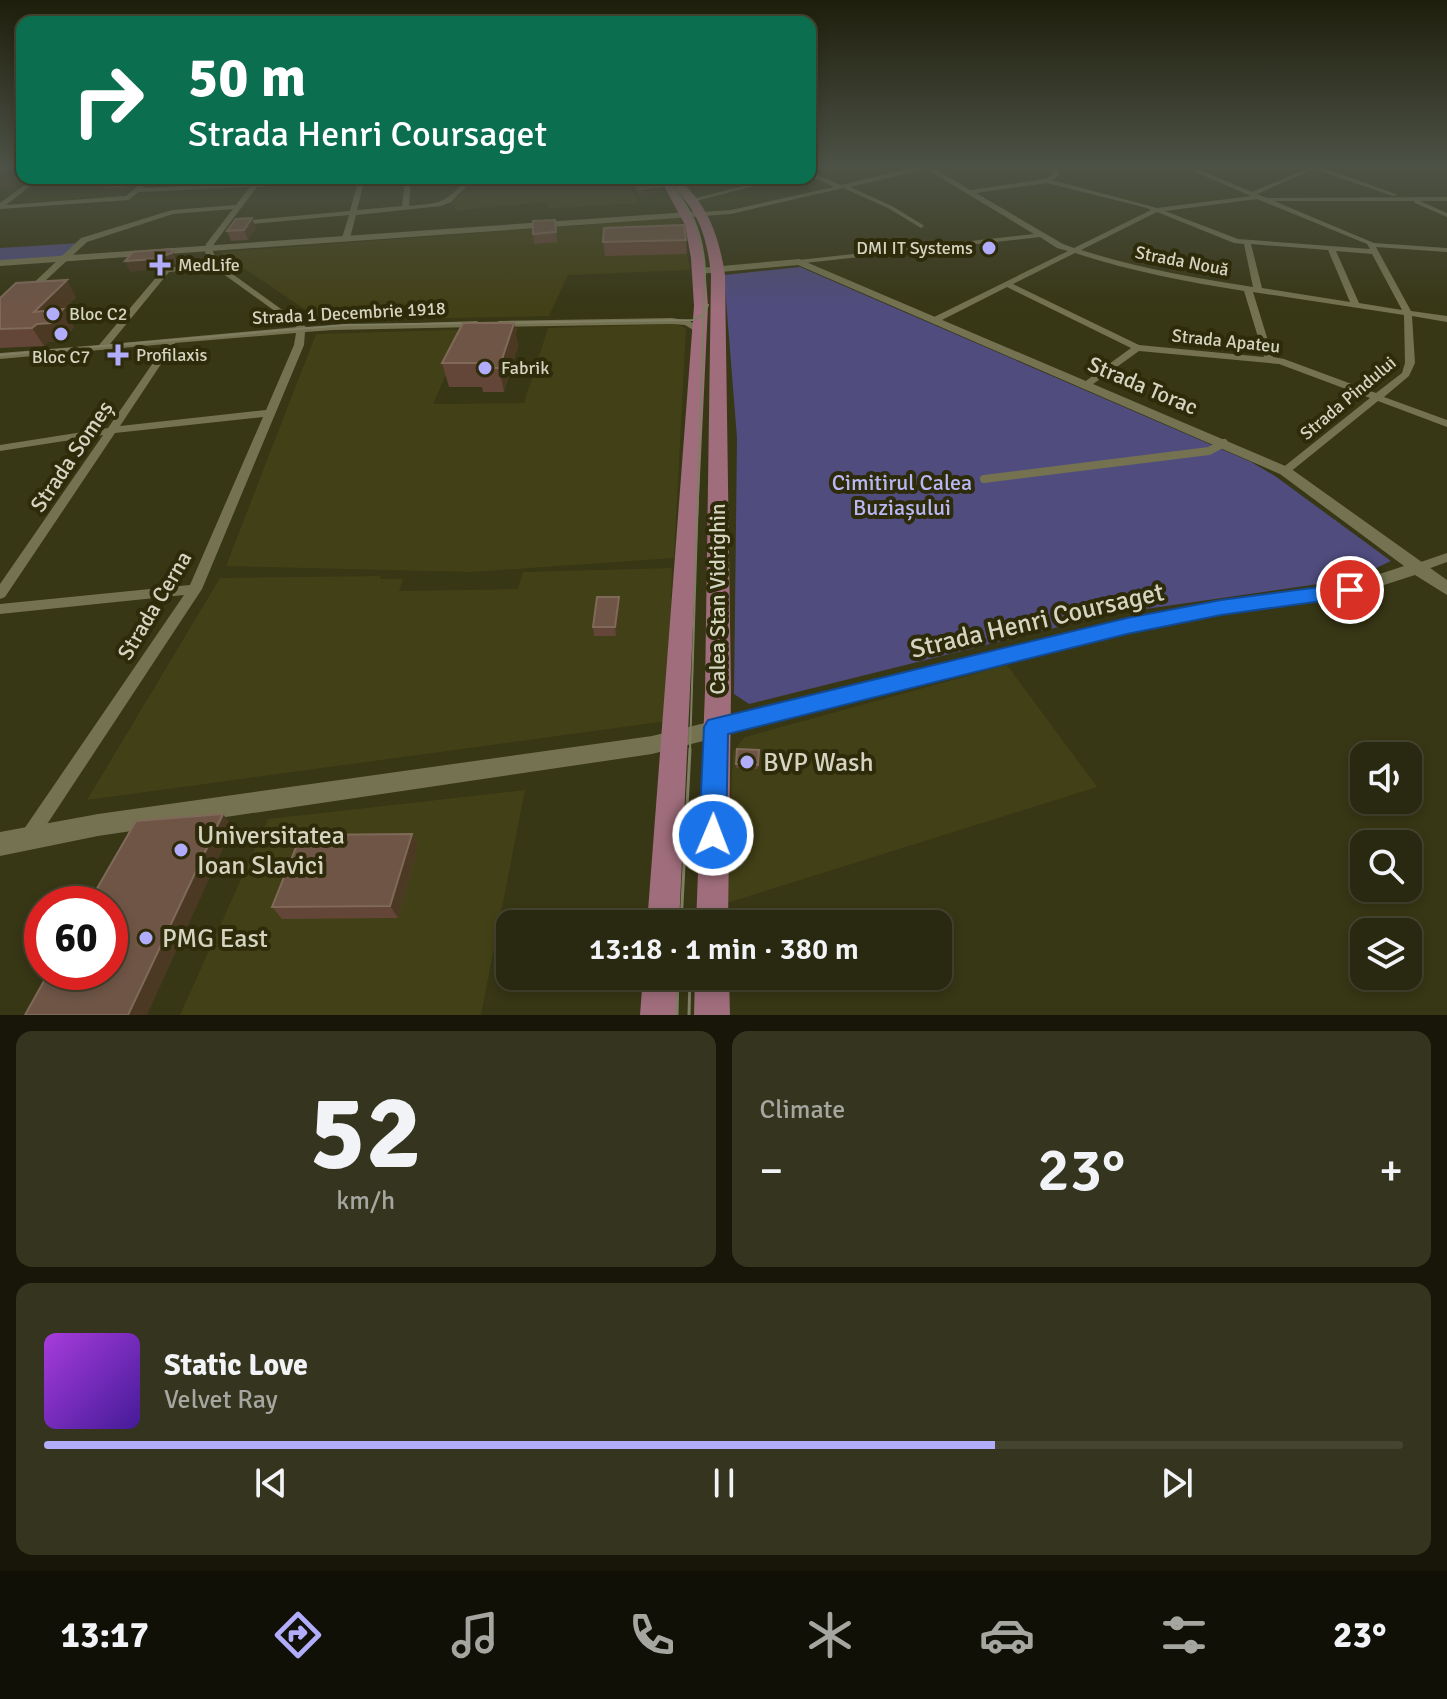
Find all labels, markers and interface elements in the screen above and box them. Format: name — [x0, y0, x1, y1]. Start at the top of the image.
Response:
text: 50 m — [188, 43, 306, 112]
icon: right — [56, 48, 160, 152]
text: Strada Henri Coursaget — [188, 112, 547, 157]
place label: DMI IT Systems — [856, 237, 973, 259]
marker: DMI IT Systems — [980, 239, 998, 257]
street label: Strada Nouă — [1133, 241, 1231, 281]
marker: MedLife — [149, 254, 171, 276]
place label: MedLife — [178, 254, 240, 276]
street label: Strada 1 Decembrie 1918 — [252, 297, 446, 329]
place label: Bloc C2 — [69, 303, 127, 325]
marker: Bloc C2 — [44, 305, 62, 323]
street label: Strada Apateu — [1171, 324, 1281, 358]
marker: Bloc C7 — [52, 325, 70, 343]
marker: Profilaxis — [107, 344, 129, 366]
place label: Profilaxis — [136, 344, 208, 366]
place label: Bloc C7 — [32, 346, 90, 368]
street label: Strada Torac — [1084, 350, 1202, 421]
street label: Strada Pindului — [1296, 351, 1400, 445]
place label: Fabrik — [501, 357, 549, 379]
marker: Fabrik — [476, 359, 494, 377]
street label: Strada Someș — [24, 395, 119, 517]
park label: Cimitirul Calea Buziașului — [832, 469, 972, 521]
street label: Calea Stan Vidrighin — [704, 503, 731, 695]
street label: Strada Cerna — [111, 546, 197, 664]
pin — [1316, 556, 1384, 624]
icon: arrive — [1328, 568, 1372, 612]
street label: Strada Henri Coursaget — [907, 576, 1167, 666]
map controls — [1350, 742, 1422, 990]
button: sound — [1350, 742, 1422, 814]
place label: BVP Wash — [763, 747, 874, 779]
marker: BVP Wash — [738, 753, 756, 771]
position arrow — [671, 793, 755, 877]
place label: Universitatea Ioan Slavici — [197, 820, 345, 882]
button: search — [1350, 830, 1422, 902]
marker: Universitatea Ioan Slavici — [172, 841, 190, 859]
speed limit sign: 60 — [24, 886, 128, 990]
button: layers — [1350, 918, 1422, 990]
place label: PMG East — [162, 923, 268, 955]
marker: PMG East — [137, 929, 155, 947]
text: 13:18 · 1 min · 380 m — [589, 931, 859, 968]
text: 52 — [310, 1069, 422, 1197]
text: Climate — [760, 1094, 845, 1126]
text: 23° — [1037, 1134, 1125, 1208]
text: − — [760, 1144, 783, 1198]
text: + — [1379, 1144, 1403, 1198]
text: km/h — [336, 1185, 395, 1217]
text: Static Love — [164, 1347, 308, 1384]
text: Velvet Ray — [164, 1384, 278, 1416]
icon: previous — [249, 1461, 293, 1505]
icon: pause — [702, 1461, 746, 1505]
icon: next — [1155, 1461, 1199, 1505]
icon: directions — [270, 1607, 326, 1663]
icon: music — [447, 1607, 503, 1663]
icon: phone — [624, 1607, 680, 1663]
icon: climate — [802, 1607, 858, 1663]
icon: car — [979, 1607, 1035, 1663]
icon: filters — [1156, 1607, 1212, 1663]
text: 13:17 — [61, 1613, 149, 1658]
text: 23° — [1333, 1613, 1386, 1658]

